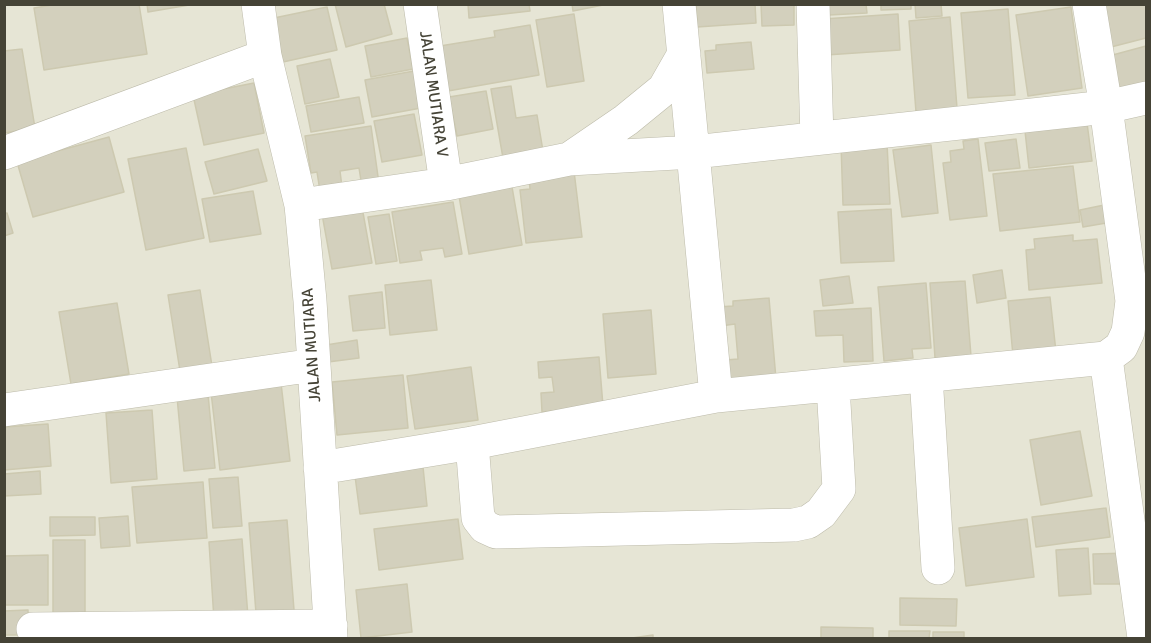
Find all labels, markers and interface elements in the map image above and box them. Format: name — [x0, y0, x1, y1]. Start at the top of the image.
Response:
street label: JALAN MUTIARA V — [415, 30, 451, 158]
street label: JALAN MUTIARA — [298, 287, 326, 403]

